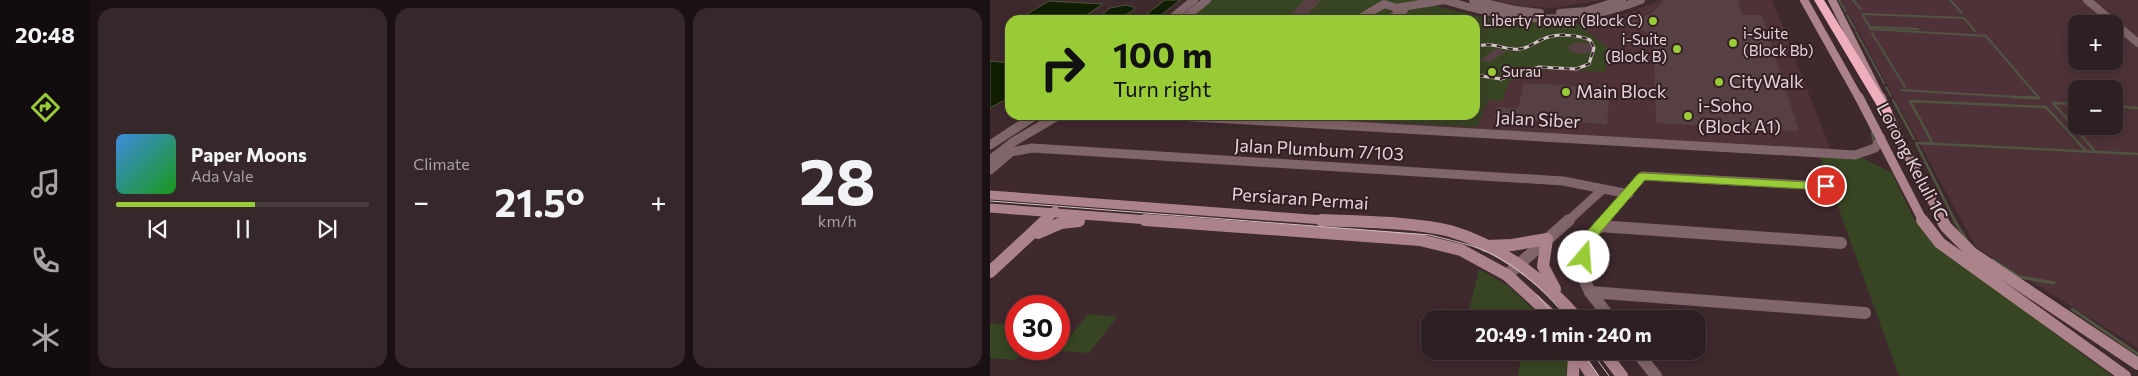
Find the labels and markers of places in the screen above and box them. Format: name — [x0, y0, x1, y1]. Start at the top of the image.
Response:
place label: Liberty Tower (Block C) — [1483, 11, 1643, 29]
marker: Liberty Tower (Block C) — [1647, 15, 1659, 27]
place label: i-Suite (Block Bb) — [1743, 24, 1813, 59]
place label: i-Suite (Block B) — [1605, 30, 1667, 65]
marker: i-Suite (Block Bb) — [1727, 37, 1739, 49]
marker: i-Suite (Block B) — [1671, 43, 1683, 55]
place label: Surau — [1502, 62, 1541, 80]
marker: Surau — [1486, 66, 1498, 78]
place label: CityWalk — [1729, 70, 1804, 92]
marker: CityWalk — [1713, 76, 1725, 88]
place label: Main Block — [1576, 80, 1667, 102]
marker: Main Block — [1560, 86, 1572, 98]
place label: i-Soho (Block A1) — [1698, 94, 1781, 137]
marker: i-Soho (Block A1) — [1682, 110, 1694, 122]
pin — [1805, 165, 1847, 207]

